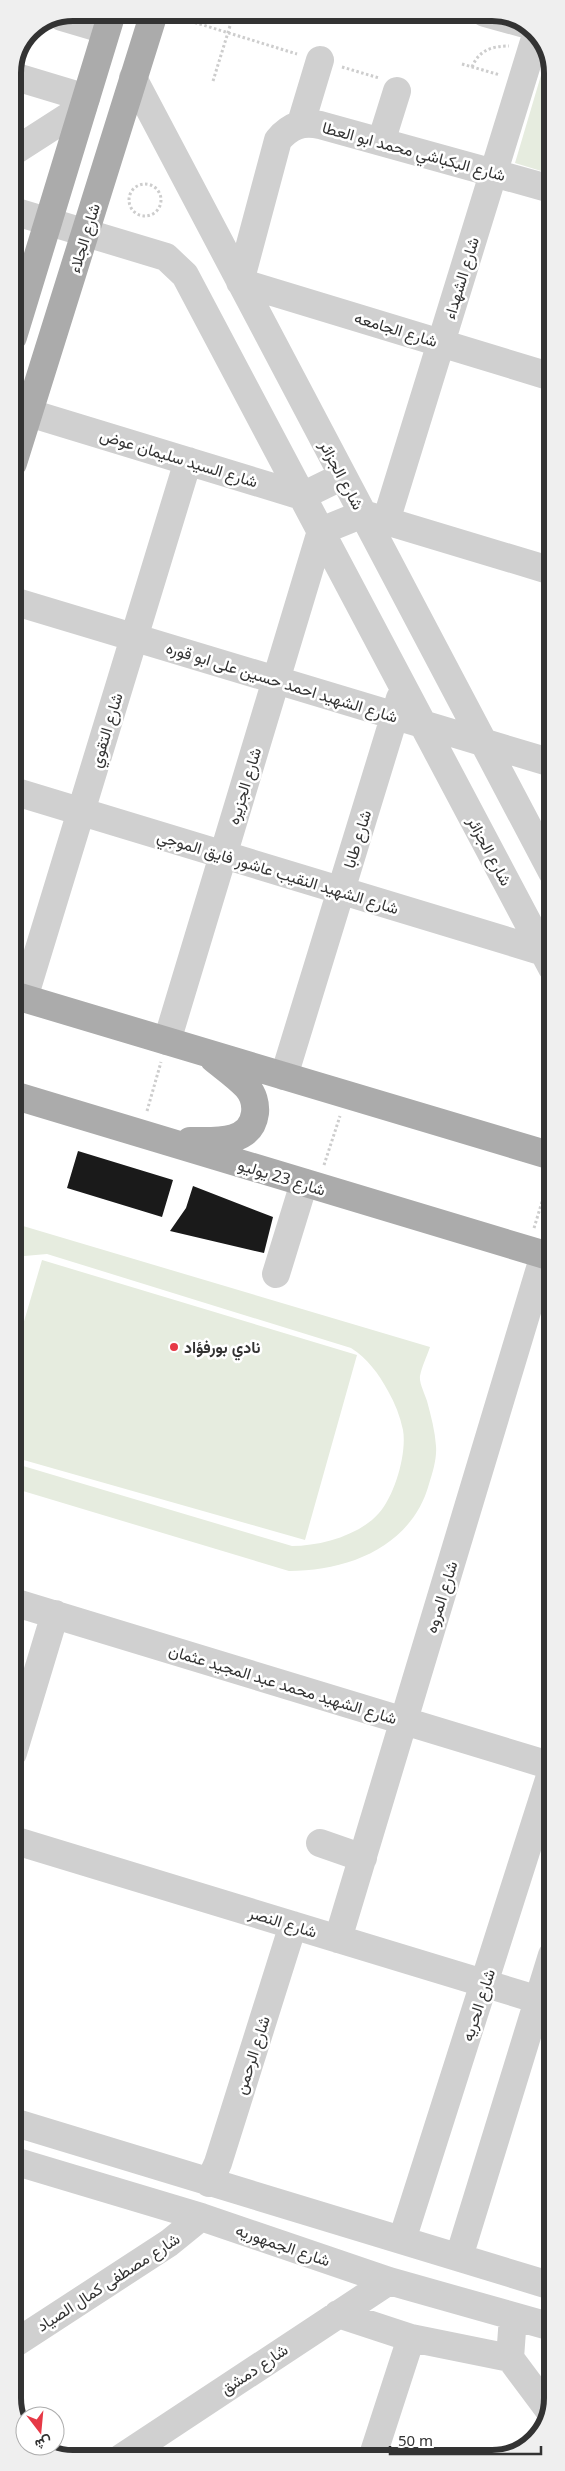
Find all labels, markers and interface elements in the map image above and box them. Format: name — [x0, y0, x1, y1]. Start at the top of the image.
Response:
street label: شارع البكباشي محمد ابو العطا — [319, 116, 508, 189]
street label: شارع الجلاء — [63, 201, 106, 276]
street label: شارع الشهداء — [438, 234, 485, 322]
street label: شارع الجامعه — [351, 306, 440, 353]
street label: شارع السيد سليمان عوض — [97, 424, 261, 493]
street label: شارع الجزائر — [313, 436, 369, 514]
street label: شارع الشهيد احمد حسين على ابو قوره — [163, 636, 400, 729]
street label: شارع التقوي — [84, 690, 131, 771]
street label: شارع الجزيره — [222, 745, 267, 828]
street label: شارع طابا — [338, 807, 377, 871]
street label: شارع الجزائر — [461, 812, 517, 890]
street label: شارع الشهيد النقيب عاشور فايق الموجي — [154, 825, 402, 922]
street label: شارع 23 يوليو — [235, 1153, 328, 1202]
place label: نادي بورفؤاد — [184, 1336, 261, 1361]
marker: نادي بورفؤاد — [168, 1341, 180, 1353]
street label: شارع المروه — [420, 1558, 463, 1636]
street label: شارع الشهيد محمد عبد المجيد عثمان — [166, 1639, 400, 1730]
street label: شارع النصر — [245, 1901, 320, 1944]
street label: شارع الحريه — [456, 1966, 501, 2044]
street label: شارع الرحمن — [229, 2013, 276, 2097]
street label: شارع الجمهوريه — [232, 2219, 333, 2272]
street label: شارع مصطفى كمال الصياد — [32, 2227, 184, 2337]
street label: شارع دمشق — [216, 2338, 293, 2400]
north arrow — [15, 2406, 65, 2456]
scale bar — [390, 2424, 541, 2456]
text: 50 m — [398, 2430, 433, 2450]
text: ش — [33, 2433, 54, 2455]

